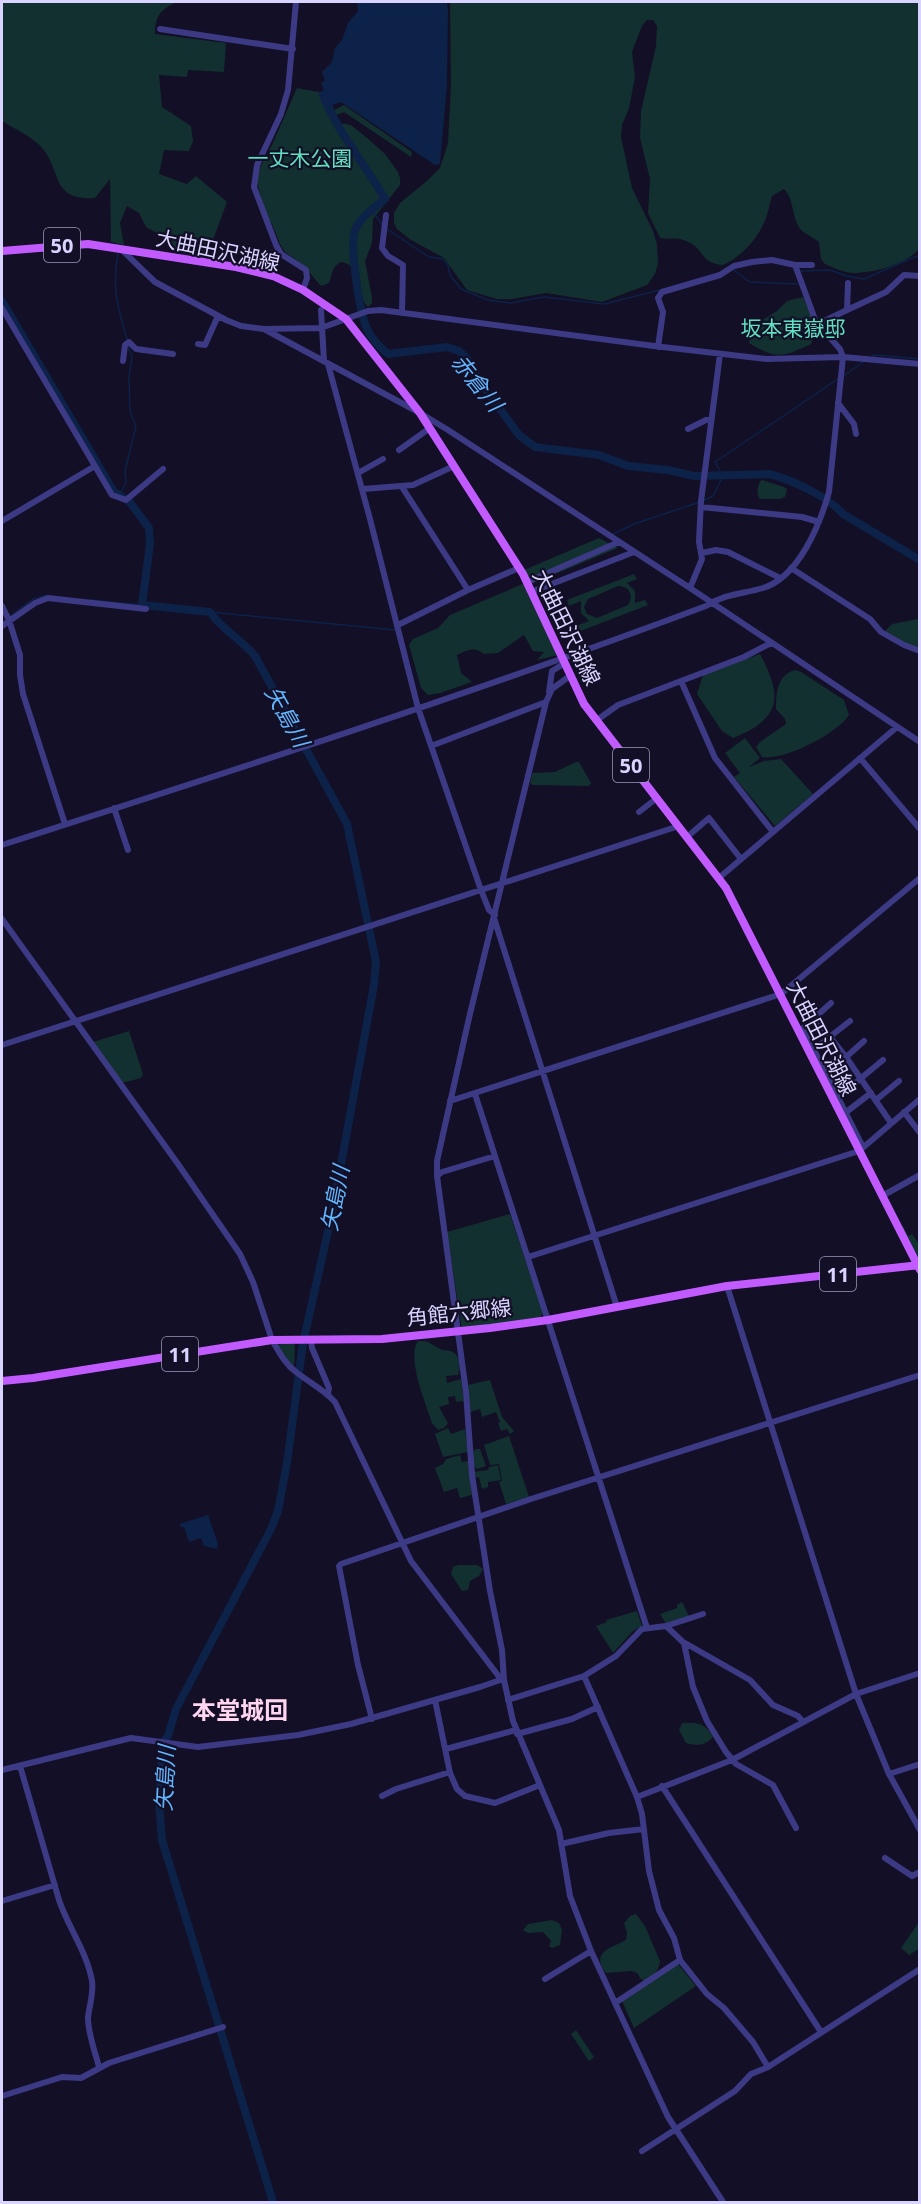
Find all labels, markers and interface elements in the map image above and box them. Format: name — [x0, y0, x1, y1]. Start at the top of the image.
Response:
park label: 一丈木公園 — [248, 144, 353, 172]
street label: 大曲田沢湖線 — [153, 223, 283, 277]
road number: 50 — [44, 228, 80, 262]
park label: 坂本東嶽邸 — [741, 314, 846, 342]
water label: 赤倉川 — [446, 347, 512, 419]
street label: 大曲田沢湖線 — [527, 564, 607, 690]
water label: 矢島川 — [259, 680, 318, 754]
road number: 50 — [613, 748, 649, 782]
street label: 大曲田沢湖線 — [781, 976, 863, 1100]
water label: 矢島川 — [313, 1161, 355, 1233]
road number: 11 — [820, 1257, 856, 1291]
street label: 角館六郷線 — [405, 1293, 513, 1331]
road number: 11 — [162, 1337, 198, 1371]
district label: 本堂城回 — [192, 1693, 288, 1726]
water label: 矢島川 — [147, 1742, 181, 1812]

